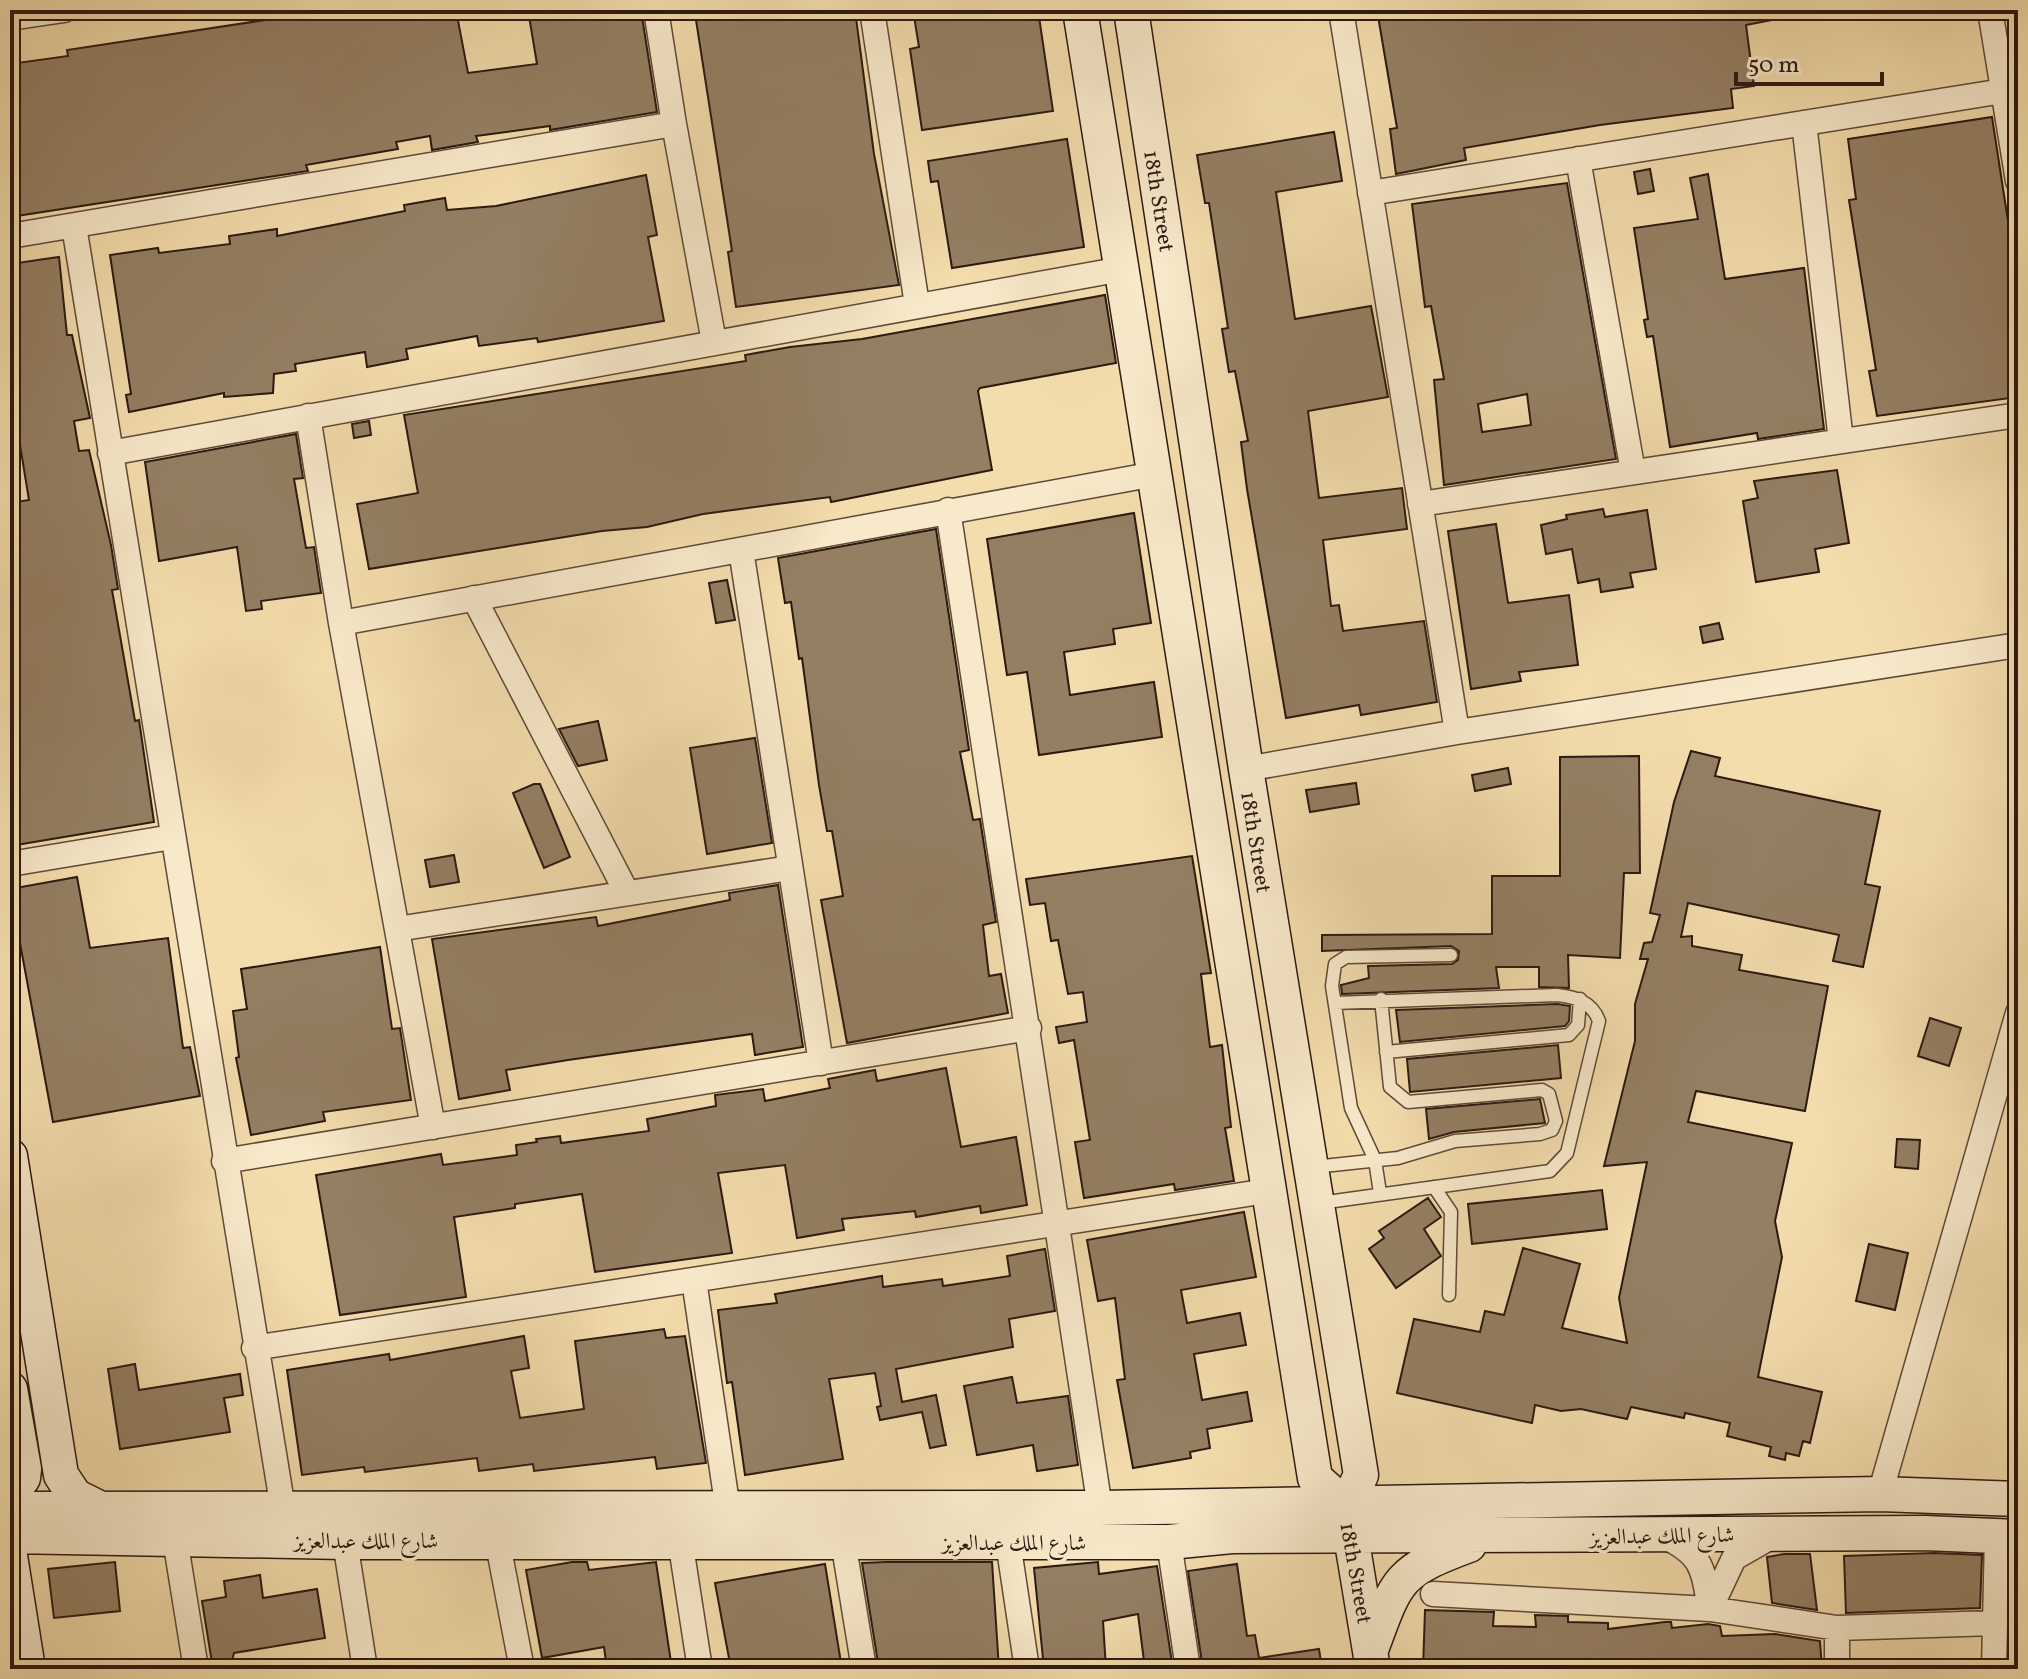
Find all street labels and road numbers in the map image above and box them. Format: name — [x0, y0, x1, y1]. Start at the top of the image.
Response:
street label: 18th Street — [1134, 148, 1181, 255]
street label: 18th Street — [1231, 789, 1278, 896]
street label: 18th Street — [1330, 1520, 1379, 1627]
street label: شارع الملك عبدالعزيز — [1588, 1521, 1735, 1555]
street label: شارع الملك عبدالعزيز — [292, 1527, 438, 1559]
street label: شارع الملك عبدالعزيز — [940, 1529, 1086, 1561]

